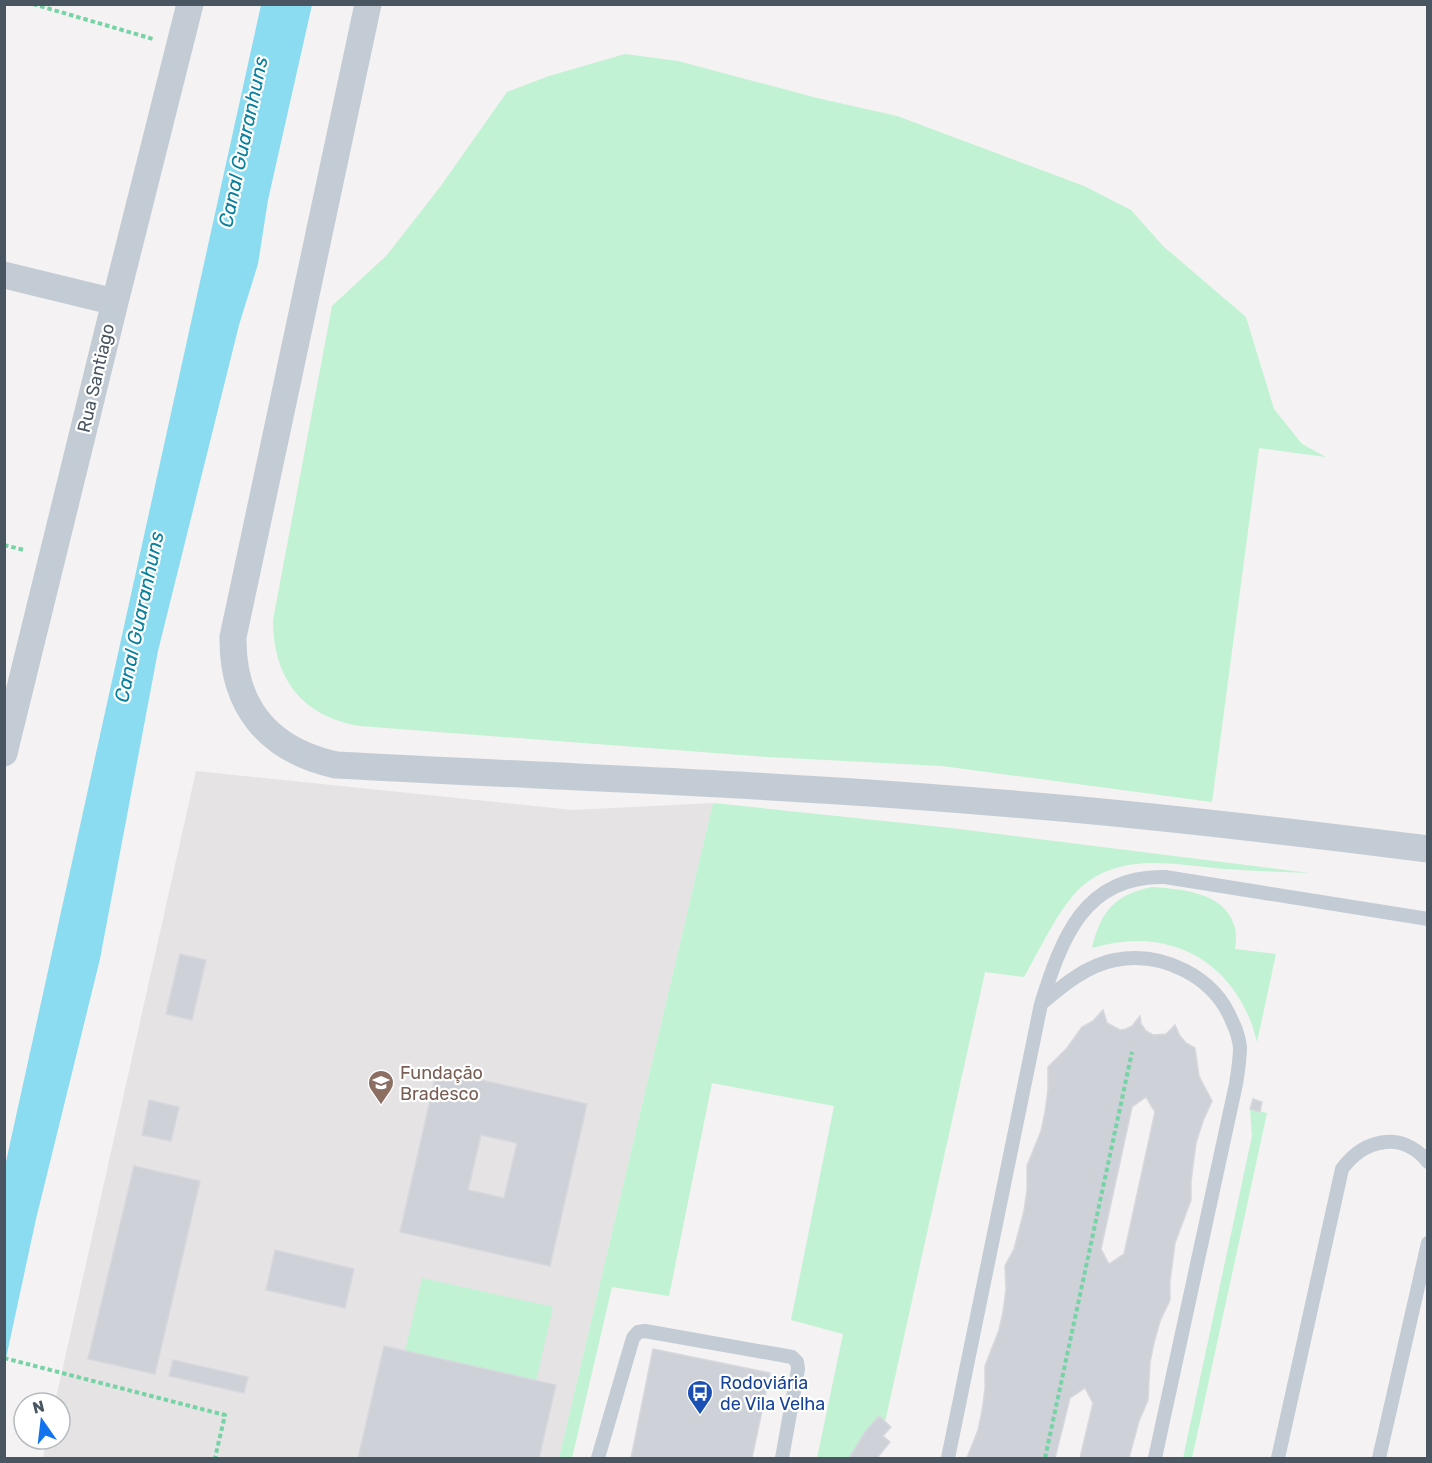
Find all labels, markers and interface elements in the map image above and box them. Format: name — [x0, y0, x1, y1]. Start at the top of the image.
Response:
water label: Canal Guaranhuns — [213, 54, 273, 230]
street label: Rua Santiago — [73, 321, 119, 435]
water label: Canal Guaranhuns — [109, 529, 169, 705]
place label: Fundação Bradesco — [400, 1062, 483, 1105]
school or university icon: Fundação Bradesco — [366, 1068, 396, 1106]
place label: Rodoviária de Vila Velha — [720, 1372, 825, 1415]
bus stop icon: Rodoviária de Vila Velha — [685, 1378, 715, 1416]
north arrow — [12, 1391, 72, 1451]
text: N — [31, 1396, 46, 1418]

